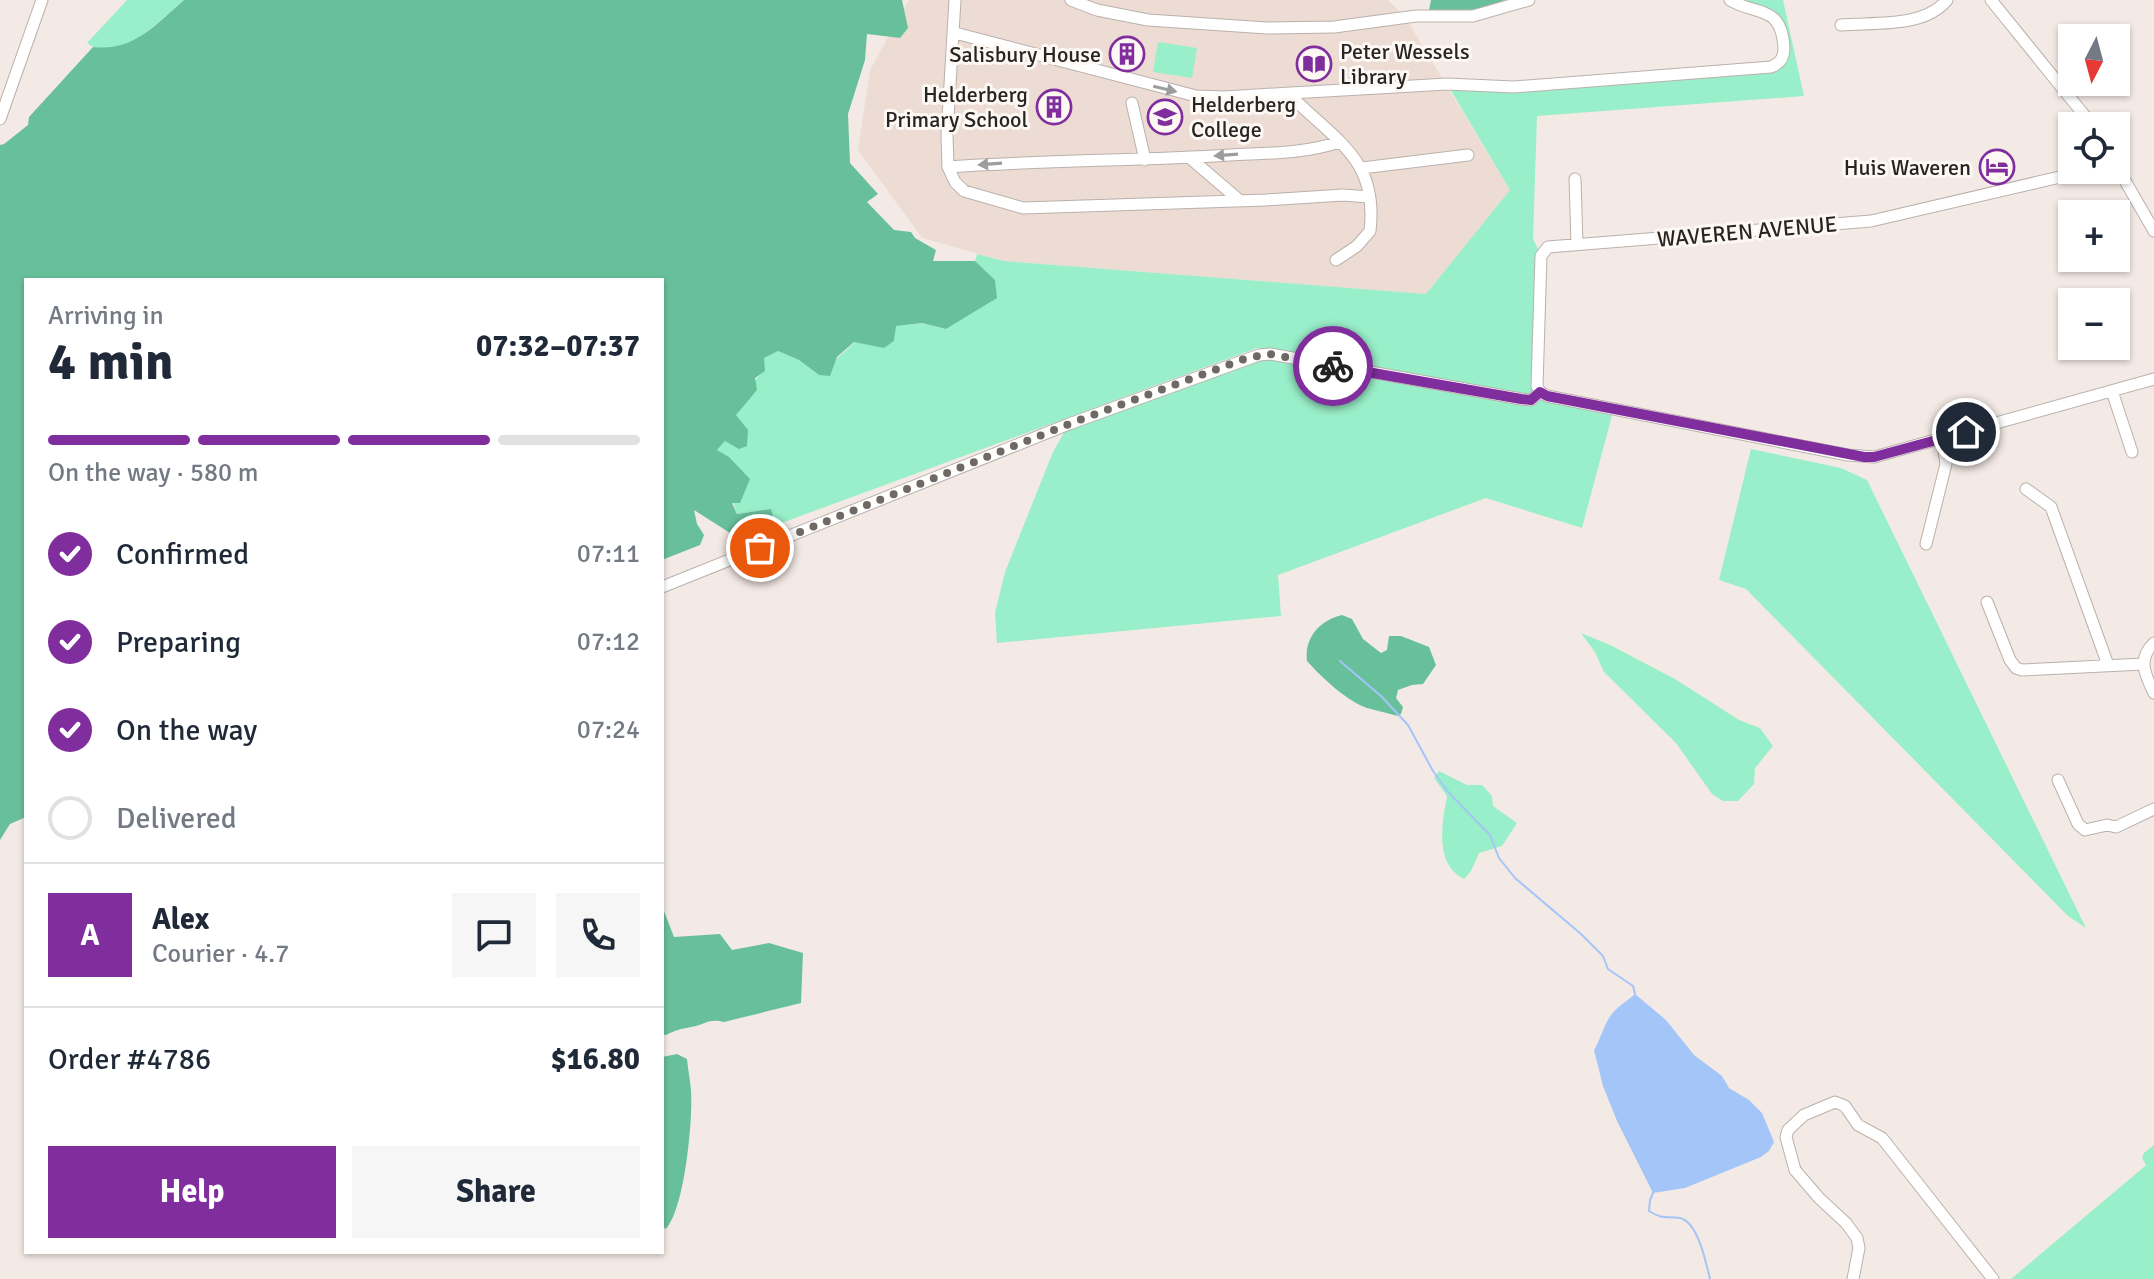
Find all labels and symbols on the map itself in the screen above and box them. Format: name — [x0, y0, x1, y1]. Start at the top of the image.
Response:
north arrow — [2058, 24, 2130, 96]
building icon: Salisbury House — [1108, 35, 1146, 73]
place label: Peter Wessels Library — [1340, 38, 1470, 90]
place label: Salisbury House — [949, 41, 1101, 68]
library icon: Peter Wessels Library — [1295, 45, 1333, 83]
place label: Helderberg Primary School — [885, 81, 1028, 133]
one-way arrow — [1153, 83, 1178, 95]
building icon: Helderberg Primary School — [1035, 88, 1073, 126]
place label: Helderberg College — [1191, 91, 1296, 143]
school or university icon: Helderberg College — [1146, 98, 1184, 136]
hotel icon: Huis Waveren — [1978, 148, 2016, 186]
one-way arrow — [1213, 149, 1238, 162]
place label: Huis Waveren — [1844, 154, 1971, 181]
one-way arrow — [977, 158, 1002, 171]
street label: WAVEREN AVENUE — [1656, 210, 1838, 253]
courier — [1293, 326, 1373, 406]
pin — [1932, 398, 2000, 466]
pin — [726, 514, 794, 582]

